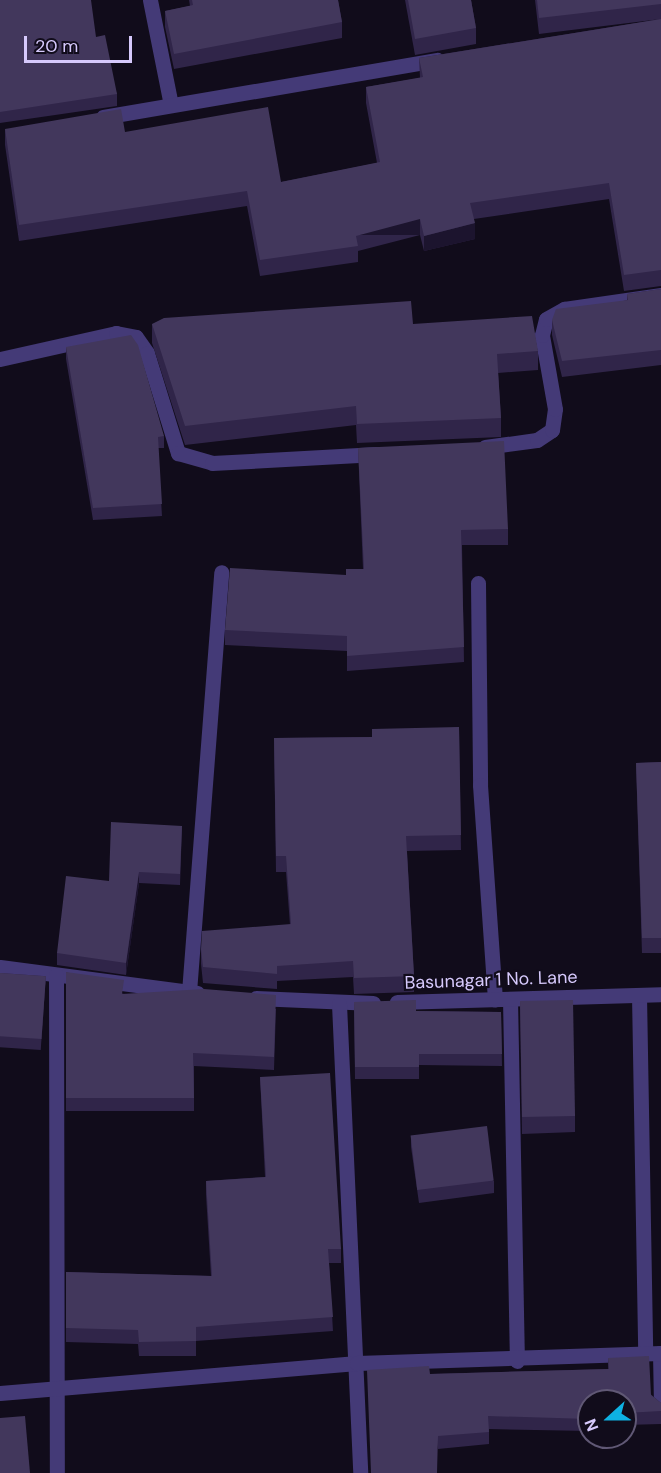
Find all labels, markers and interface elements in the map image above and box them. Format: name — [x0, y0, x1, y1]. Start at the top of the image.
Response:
scale bar — [27, 24, 135, 62]
text: 20 m — [35, 34, 78, 58]
street label: Basunagar 1 No. Lane — [404, 966, 578, 994]
north arrow — [577, 1389, 637, 1449]
text: N — [580, 1416, 603, 1434]

